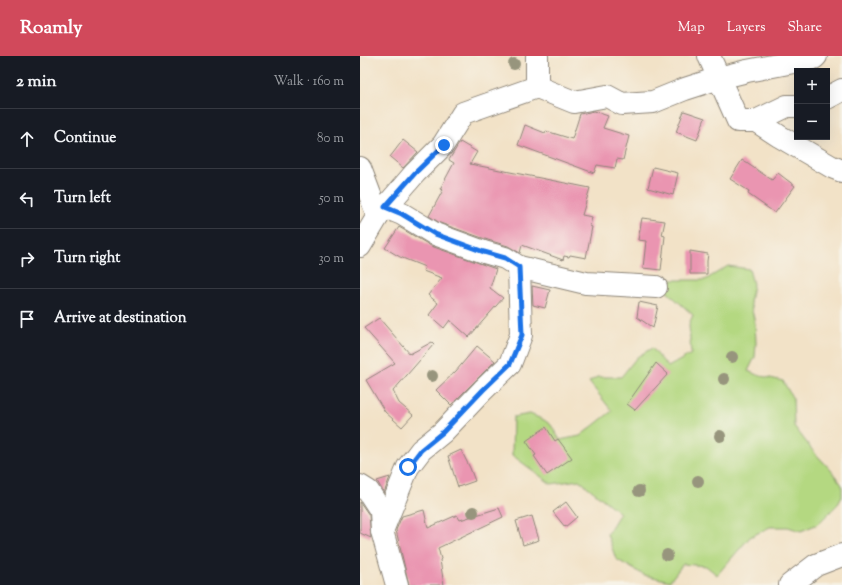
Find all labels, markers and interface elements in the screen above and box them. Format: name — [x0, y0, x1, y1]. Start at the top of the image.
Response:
text: Roamly — [20, 15, 83, 42]
text: Map — [678, 18, 705, 38]
text: Layers — [727, 18, 765, 38]
text: Share — [787, 18, 822, 38]
map controls — [794, 68, 830, 140]
button: + — [794, 68, 830, 104]
text: 2 min — [16, 70, 57, 94]
text: Walk · 160 m — [273, 73, 344, 91]
button: − — [794, 104, 830, 140]
icon: ahead — [16, 128, 38, 150]
text: Continue — [54, 128, 116, 149]
text: 80 m — [317, 130, 344, 148]
route end — [435, 136, 453, 154]
icon: left — [16, 188, 38, 210]
text: Turn left — [54, 188, 111, 209]
text: 50 m — [319, 190, 344, 208]
icon: right — [16, 248, 38, 270]
text: Turn right — [54, 248, 120, 269]
text: 30 m — [318, 250, 344, 268]
icon: arrive — [16, 308, 38, 330]
text: Arrive at destination — [54, 308, 187, 329]
route start — [399, 458, 417, 476]

